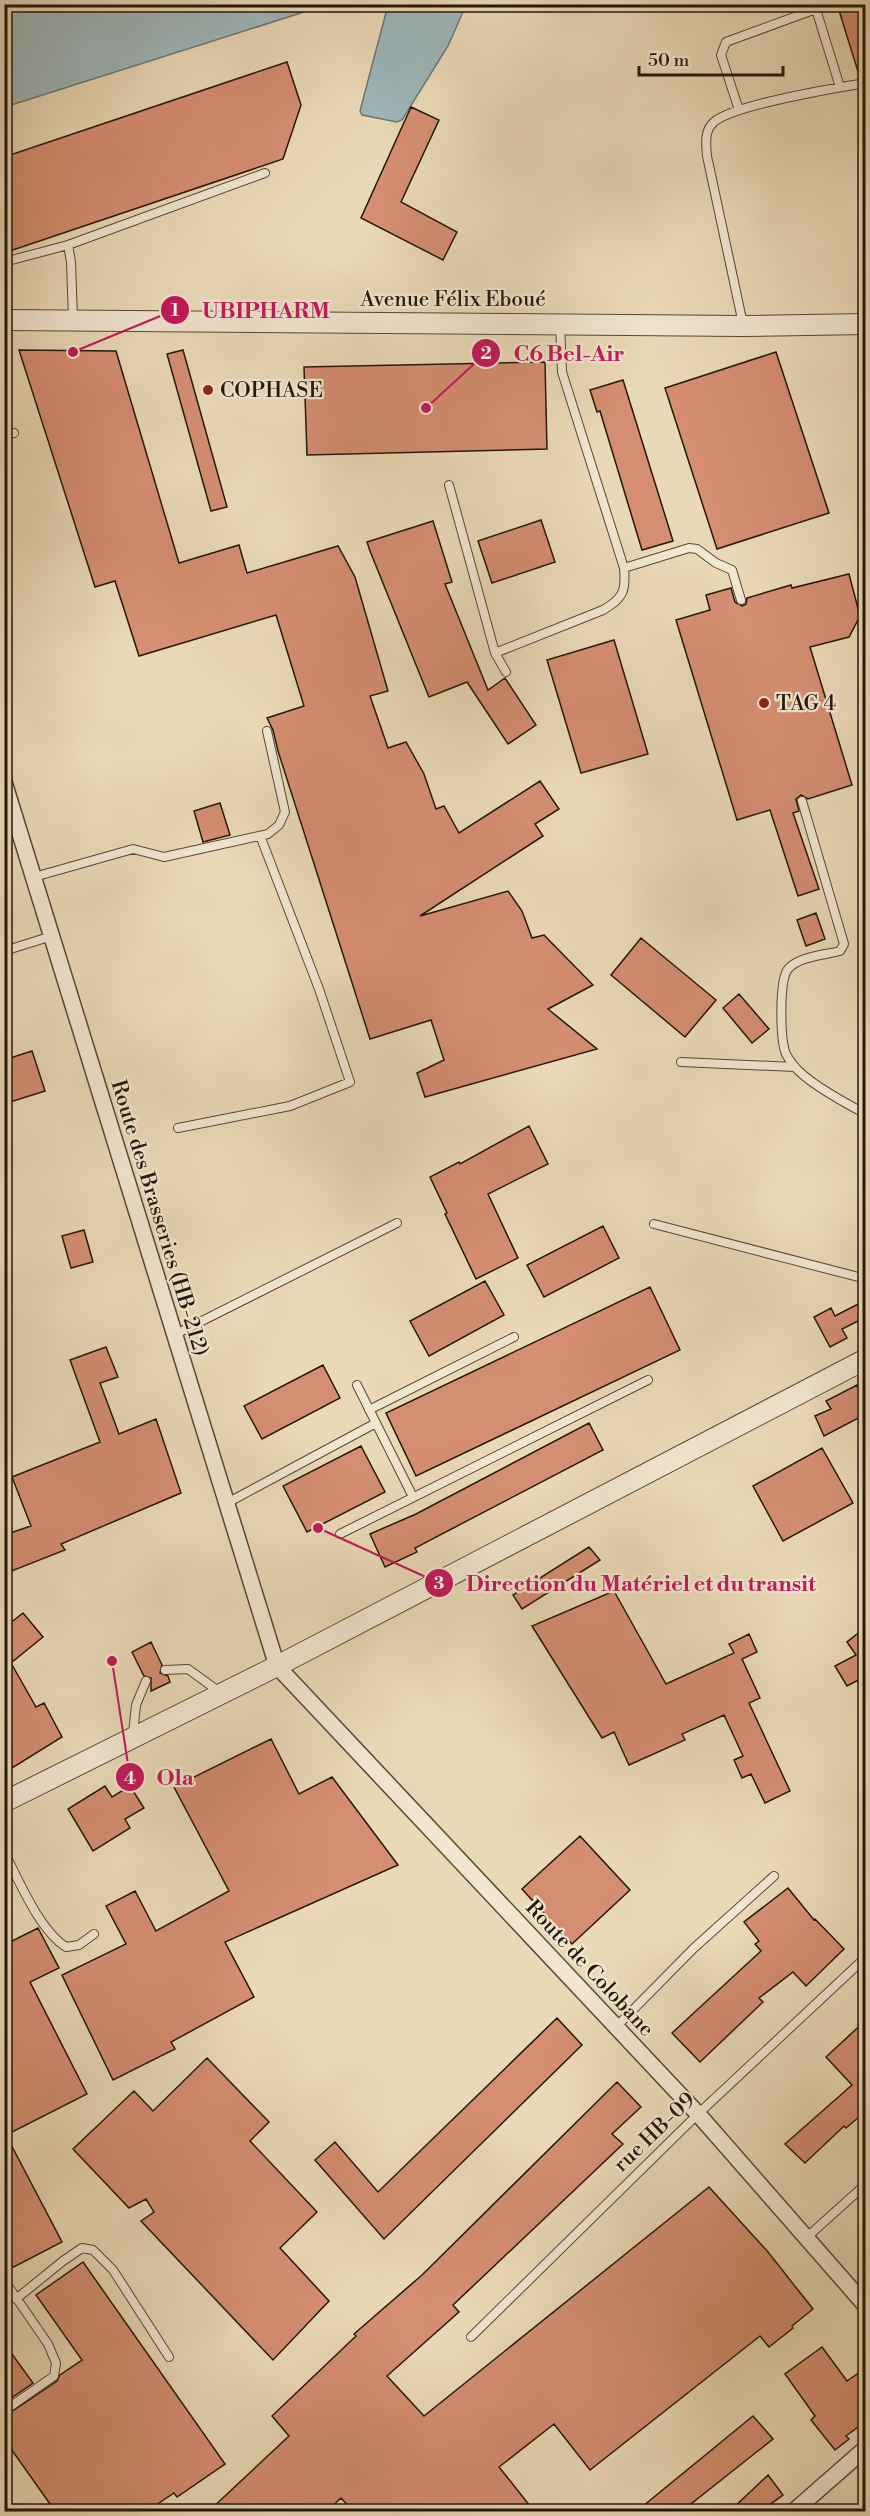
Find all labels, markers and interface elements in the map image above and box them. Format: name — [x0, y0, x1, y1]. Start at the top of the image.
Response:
scale bar — [639, 39, 783, 77]
text: 50 m — [648, 49, 690, 72]
street label: Avenue Félix Eboué — [359, 287, 546, 313]
callout: UBIPHARM — [160, 290, 342, 330]
text: UBIPHARM — [202, 298, 331, 325]
text: 1 — [171, 299, 180, 322]
callout: C6 Bel-Air — [471, 333, 636, 373]
text: C6 Bel-Air — [514, 341, 624, 368]
text: 2 — [480, 342, 492, 365]
place label: COPHASE — [220, 378, 323, 404]
marker: COPHASE — [201, 383, 215, 397]
place label: TAG 4 — [776, 691, 836, 717]
marker: TAG 4 — [757, 696, 771, 710]
street label: Route des Brasseries (HB-212) — [105, 1077, 213, 1360]
callout: Direction du Matériel et du transit — [424, 1563, 828, 1603]
text: Direction du Matériel et du transit — [466, 1571, 816, 1598]
text: 3 — [434, 1572, 445, 1595]
callout: Ola — [115, 1757, 206, 1797]
text: Ola — [156, 1765, 195, 1792]
text: 4 — [124, 1767, 136, 1790]
street label: Route de Colobane — [519, 1895, 659, 2042]
street label: rue HB-09 — [608, 2087, 701, 2178]

